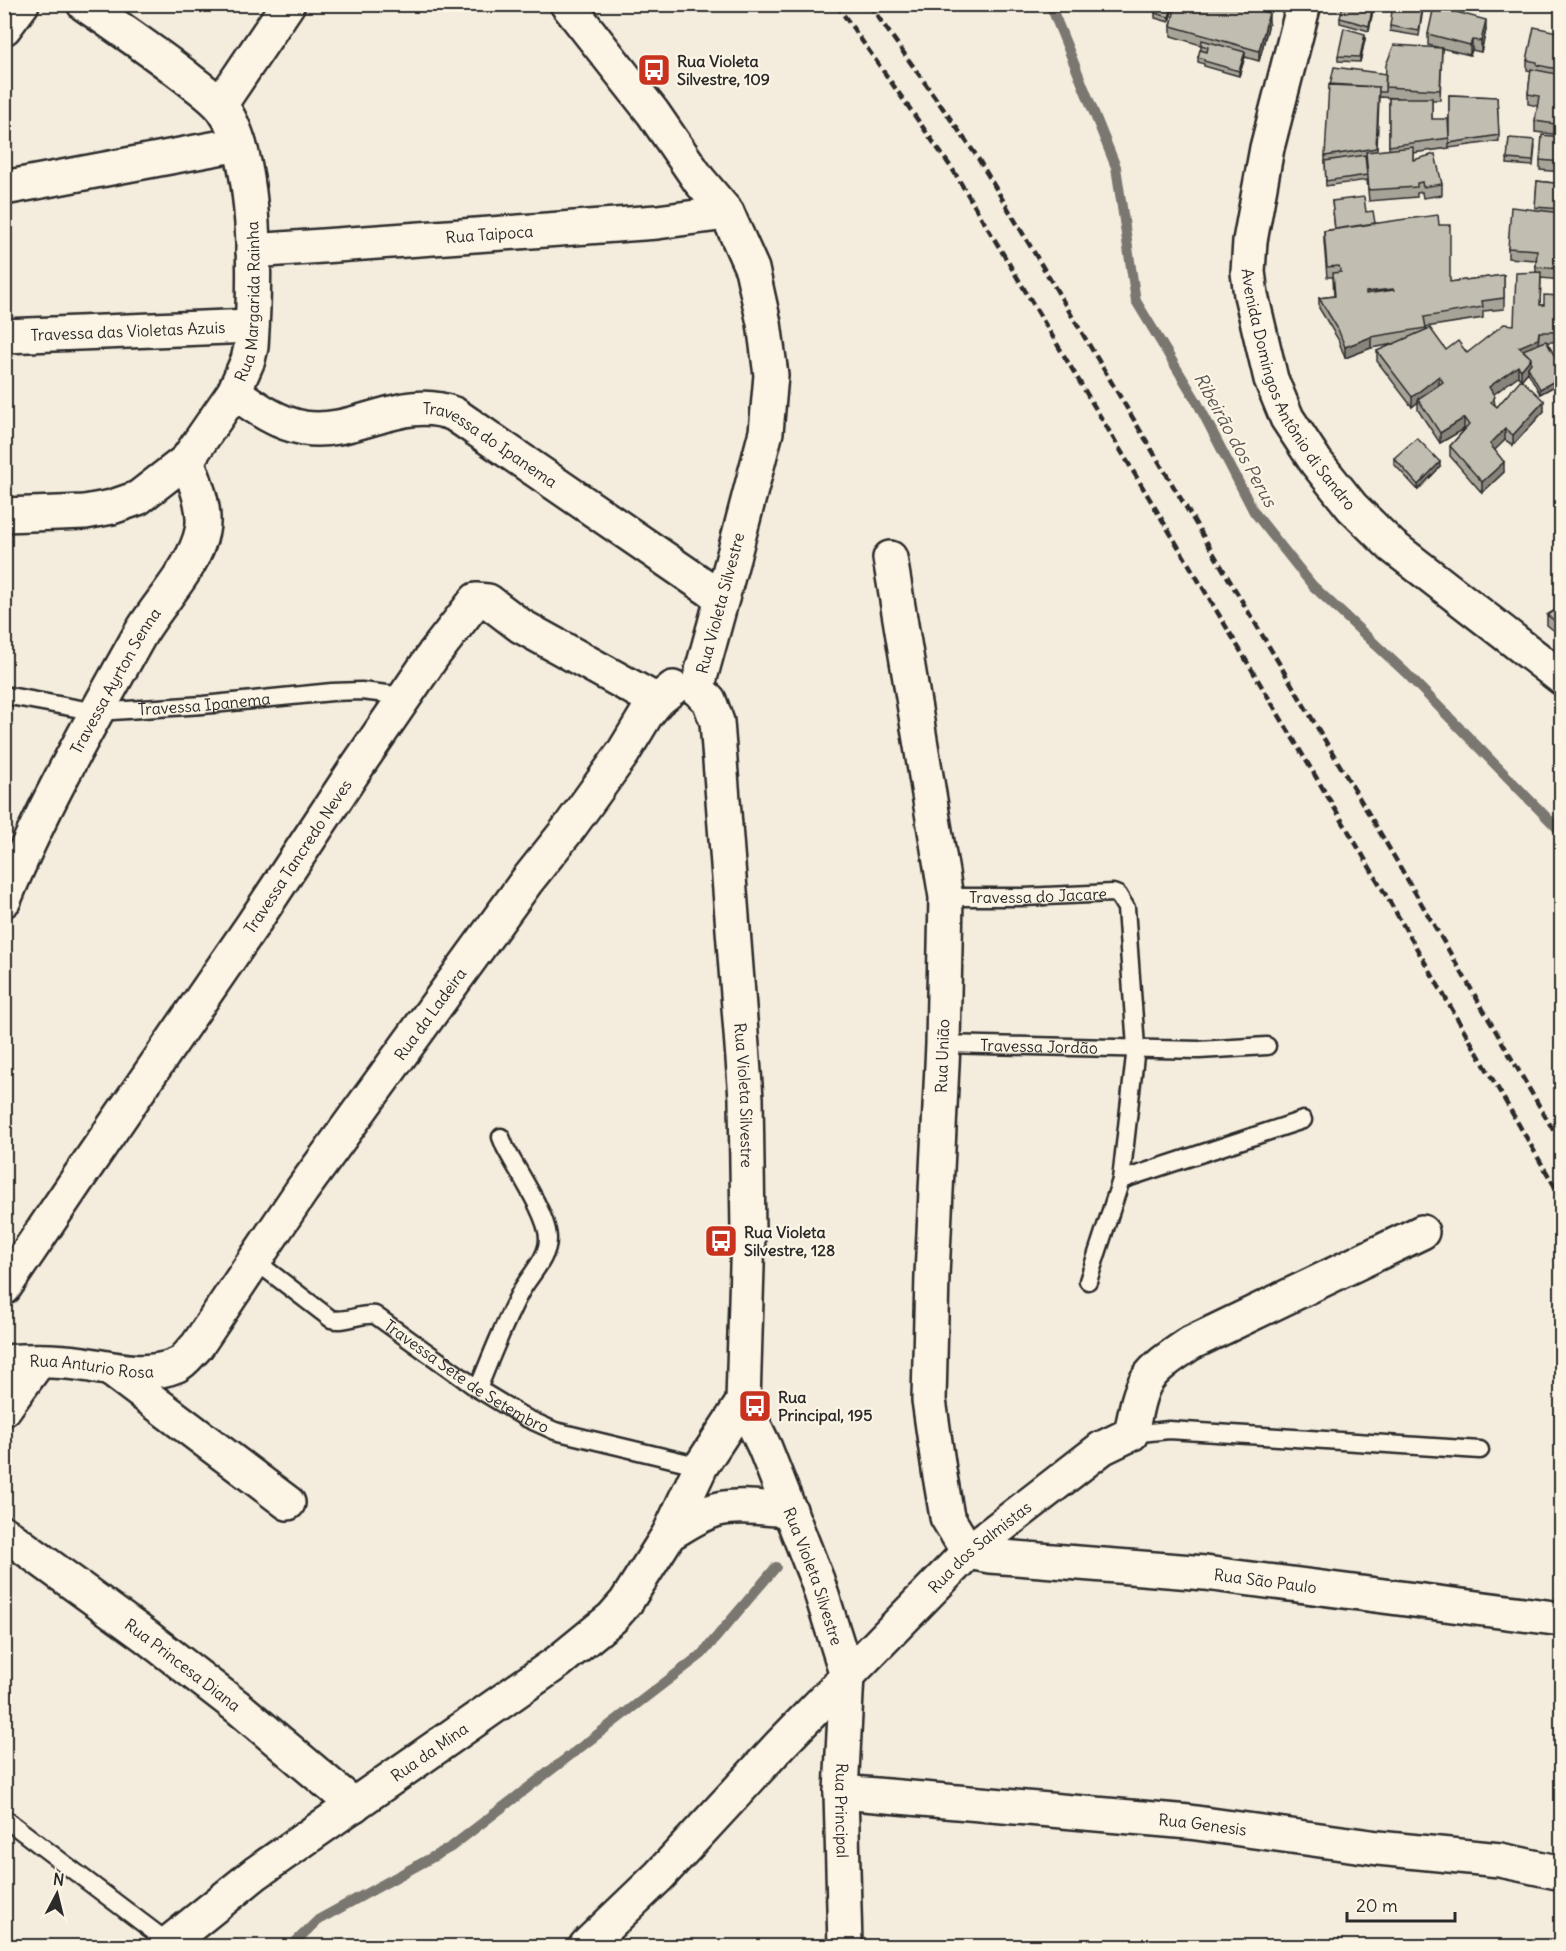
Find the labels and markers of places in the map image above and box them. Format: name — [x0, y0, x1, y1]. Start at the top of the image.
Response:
place label: Rua Violeta Silvestre, 109 — [677, 51, 770, 89]
bus stop icon: Rua Violeta Silvestre, 109 — [636, 52, 672, 88]
place label: Rua Violeta Silvestre, 128 — [744, 1222, 835, 1260]
bus stop icon: Rua Violeta Silvestre, 128 — [703, 1223, 739, 1259]
place label: Rua Principal, 195 — [778, 1387, 872, 1426]
bus stop icon: Rua Principal, 195 — [737, 1388, 773, 1424]

